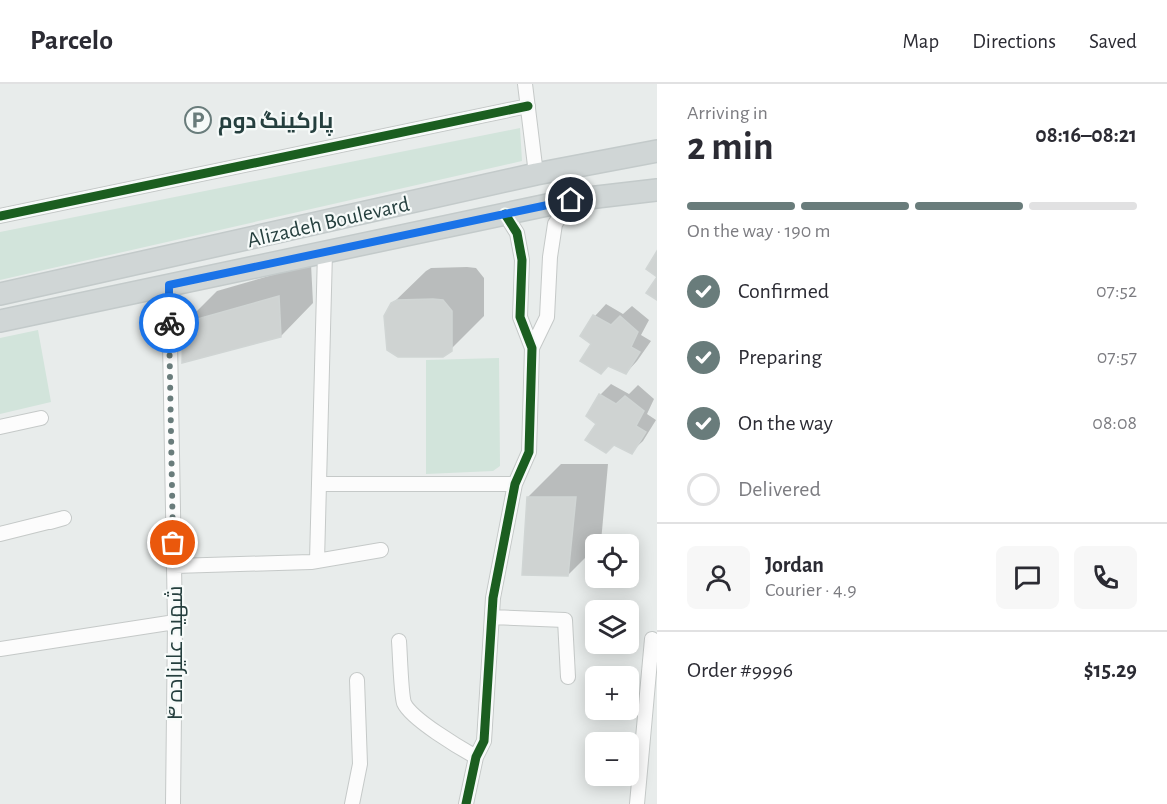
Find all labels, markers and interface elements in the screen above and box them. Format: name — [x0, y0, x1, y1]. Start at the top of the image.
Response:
text: Parcelo — [30, 27, 113, 55]
text: Map — [903, 31, 939, 52]
text: Directions — [972, 31, 1056, 52]
text: Saved — [1089, 31, 1137, 52]
text: Arriving in — [687, 103, 768, 123]
parking icon: پارکینگ دوم — [183, 105, 213, 135]
place label: پارکینگ دوم — [218, 110, 333, 136]
text: 08:16–08:21 — [1035, 124, 1137, 146]
text: 2 min — [687, 128, 774, 167]
pin — [545, 174, 596, 225]
icon: home — [554, 183, 587, 216]
street label: Alizadeh Boulevard — [245, 193, 412, 251]
text: On the way · 190 m — [687, 221, 831, 241]
icon: check — [687, 275, 720, 308]
text: Confirmed — [738, 280, 829, 302]
text: 07:52 — [1096, 281, 1137, 301]
courier — [139, 293, 199, 353]
icon: bike — [153, 307, 186, 340]
icon: check — [687, 341, 720, 374]
text: Preparing — [738, 346, 822, 368]
text: 07:57 — [1097, 347, 1137, 367]
icon: check — [687, 407, 720, 440]
text: On the way — [738, 412, 833, 434]
text: 08:08 — [1092, 413, 1137, 433]
text: Delivered — [738, 478, 821, 500]
pin — [147, 517, 198, 568]
icon: bag — [156, 526, 189, 559]
map controls — [585, 534, 639, 786]
button: locate — [585, 534, 639, 588]
button: person — [687, 546, 750, 609]
button: chat — [996, 546, 1059, 609]
button: phone — [1074, 546, 1137, 609]
text: Jordan — [765, 554, 824, 576]
text: Courier · 4.9 — [765, 580, 857, 600]
street label: شهید علیزاده ۴ — [164, 585, 188, 721]
button: layers — [585, 600, 639, 654]
text: Order #9996 — [687, 659, 793, 681]
text: $15.29 — [1084, 659, 1137, 681]
button: + — [585, 666, 639, 720]
button: − — [585, 732, 639, 786]

